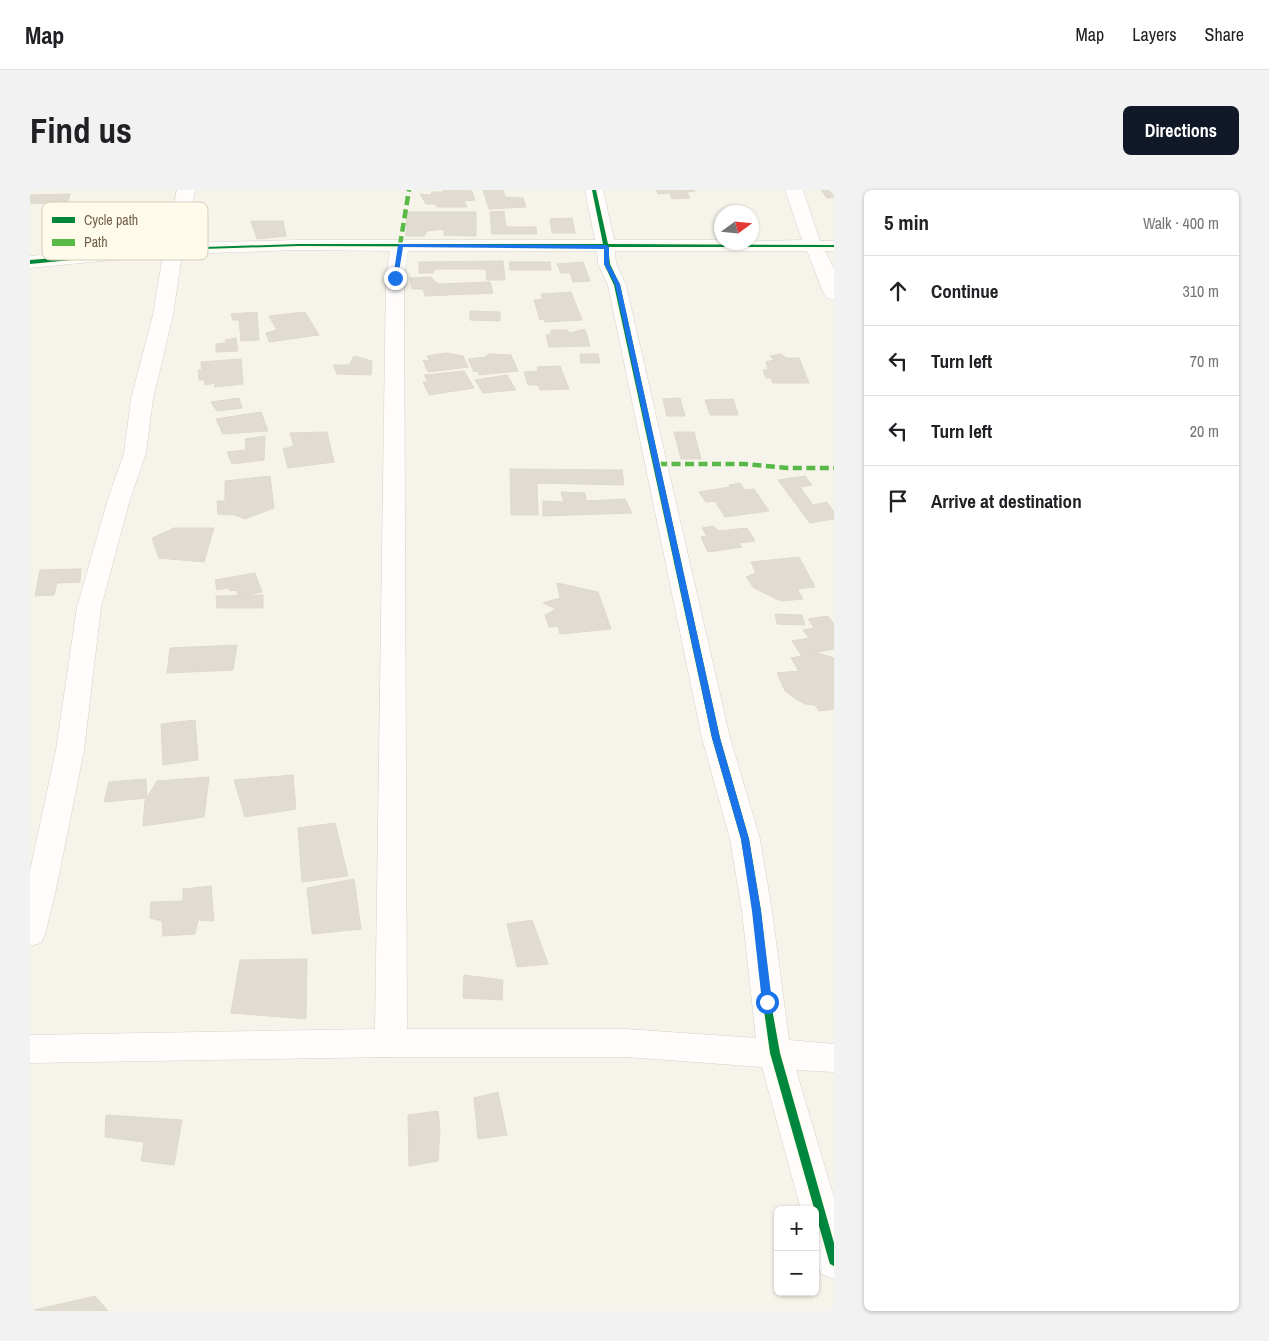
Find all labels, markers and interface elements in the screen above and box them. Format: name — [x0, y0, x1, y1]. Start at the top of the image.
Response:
text: Map — [25, 19, 64, 51]
text: Map — [1076, 22, 1104, 47]
text: Layers — [1132, 22, 1177, 47]
text: Share — [1205, 22, 1244, 47]
button: Directions — [1123, 106, 1239, 155]
text: Find us — [30, 107, 132, 154]
legend — [42, 202, 208, 260]
north arrow — [714, 205, 759, 250]
text: 5 min — [884, 208, 929, 237]
text: Cycle path — [84, 211, 138, 229]
text: Walk · 400 m — [1143, 212, 1219, 234]
text: Path — [84, 233, 108, 251]
route end — [384, 267, 407, 290]
icon: ahead — [884, 277, 912, 305]
text: Continue — [931, 278, 999, 304]
text: 310 m — [1183, 280, 1219, 302]
icon: left — [884, 347, 912, 375]
text: Turn left — [931, 348, 992, 374]
text: 70 m — [1190, 350, 1219, 372]
icon: left — [884, 417, 912, 445]
text: Turn left — [931, 418, 992, 444]
text: 20 m — [1190, 420, 1219, 442]
icon: arrive — [884, 487, 912, 515]
text: Arrive at destination — [931, 488, 1082, 514]
route start — [756, 991, 779, 1014]
map controls — [774, 1206, 819, 1296]
button: + — [774, 1206, 819, 1251]
button: − — [774, 1251, 819, 1296]

